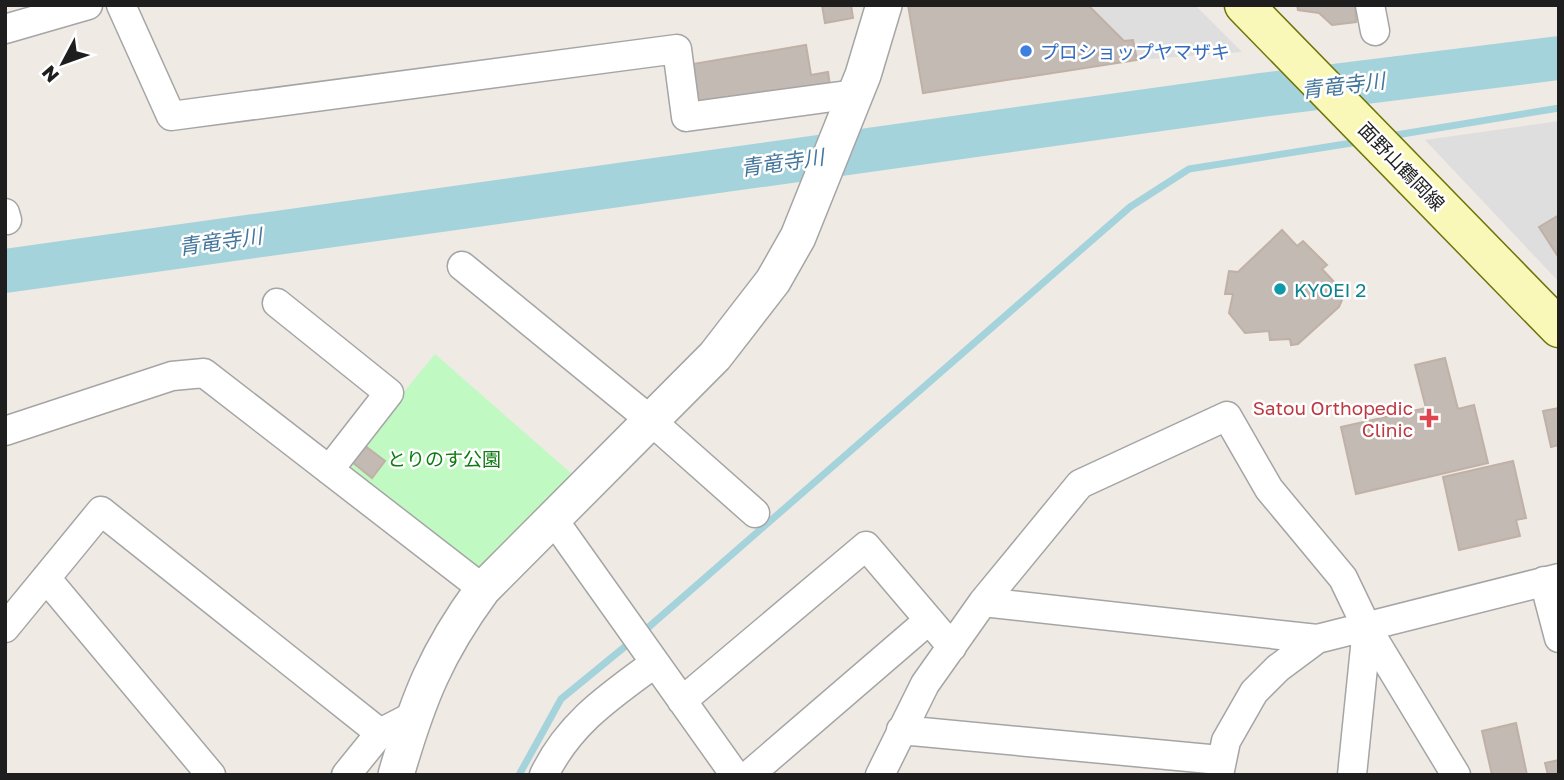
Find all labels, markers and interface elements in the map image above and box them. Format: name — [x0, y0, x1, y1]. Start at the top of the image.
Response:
north arrow — [28, 28, 98, 98]
place label: プロショップヤマザキ — [1040, 40, 1230, 63]
marker: プロショップヤマザキ — [1018, 43, 1034, 59]
text: N — [36, 61, 63, 87]
water label: 青竜寺川 — [1300, 67, 1388, 103]
street label: 面野山鶴岡線 — [1354, 117, 1450, 215]
water label: 青竜寺川 — [739, 143, 827, 181]
water label: 青竜寺川 — [177, 222, 265, 260]
place label: KYOEI 2 — [1294, 278, 1366, 301]
marker: KYOEI 2 — [1272, 281, 1288, 297]
place label: Satou Orthopedic Clinic — [1253, 396, 1413, 441]
marker: Satou Orthopedic Clinic — [1419, 408, 1439, 428]
park label: とりのす公園 — [387, 447, 501, 470]

